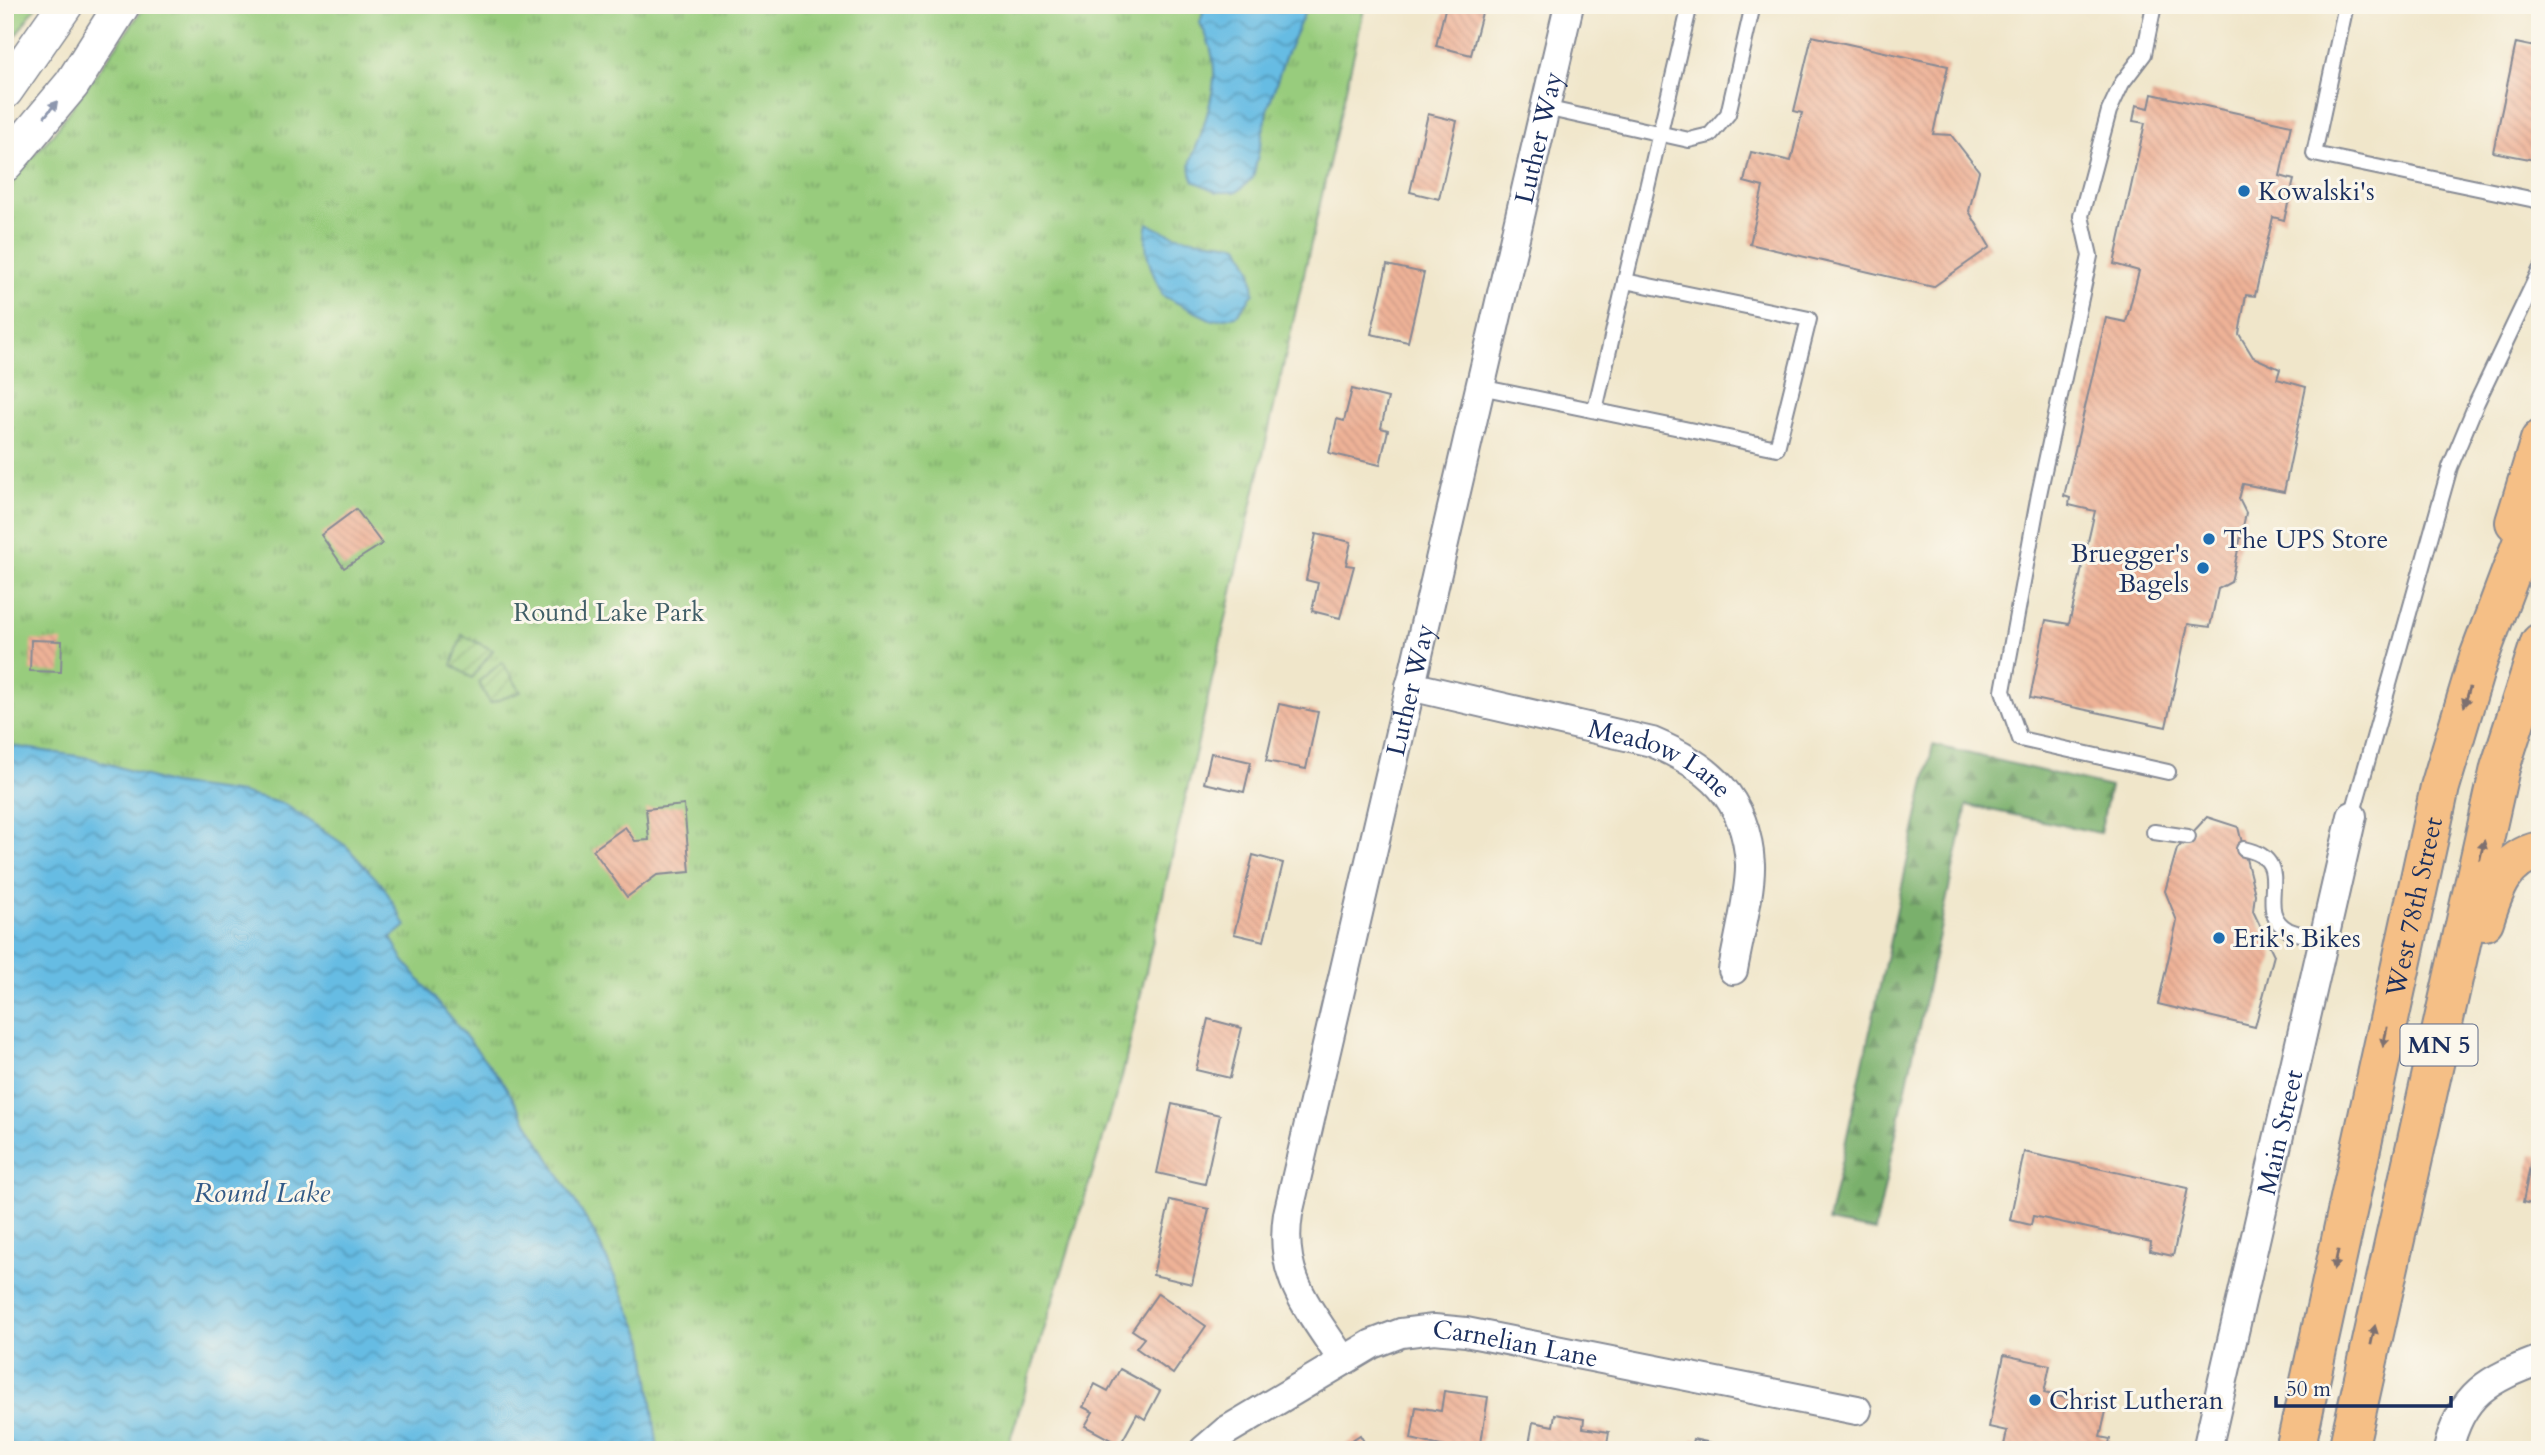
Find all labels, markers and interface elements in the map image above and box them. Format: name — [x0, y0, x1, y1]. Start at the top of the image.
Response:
street label: Luther Way — [1506, 68, 1571, 207]
one-way arrow — [44, 101, 59, 119]
place label: Kowalski's — [2258, 174, 2375, 209]
marker: Kowalski's — [2236, 183, 2252, 199]
place label: The UPS Store — [2223, 522, 2388, 557]
marker: The UPS Store — [2201, 531, 2217, 547]
place label: Bruegger's Bagels — [2071, 536, 2189, 601]
marker: Bruegger's Bagels — [2195, 560, 2211, 576]
park label: Round Lake Park — [513, 595, 705, 630]
street label: Luther Way — [1378, 620, 1442, 759]
one-way arrow — [2461, 687, 2471, 708]
street label: Meadow Lane — [1585, 710, 1740, 805]
street label: West 78th Street — [2377, 814, 2450, 1001]
one-way arrow — [2476, 839, 2487, 861]
place label: Erik's Bikes — [2233, 921, 2361, 956]
marker: Erik's Bikes — [2211, 930, 2227, 946]
road number: MN 5 — [2400, 1024, 2478, 1065]
one-way arrow — [2379, 1026, 2390, 1048]
street label: Main Street — [2248, 1066, 2311, 1198]
water label: Round Lake — [194, 1174, 330, 1212]
one-way arrow — [2331, 1249, 2342, 1271]
street label: Carnelian Lane — [1431, 1311, 1601, 1375]
one-way arrow — [2368, 1324, 2379, 1346]
scale bar — [2276, 1364, 2450, 1408]
text: 50 m — [2286, 1375, 2331, 1404]
place label: Christ Lutheran — [2049, 1383, 2224, 1418]
marker: Christ Lutheran — [2027, 1392, 2043, 1408]

